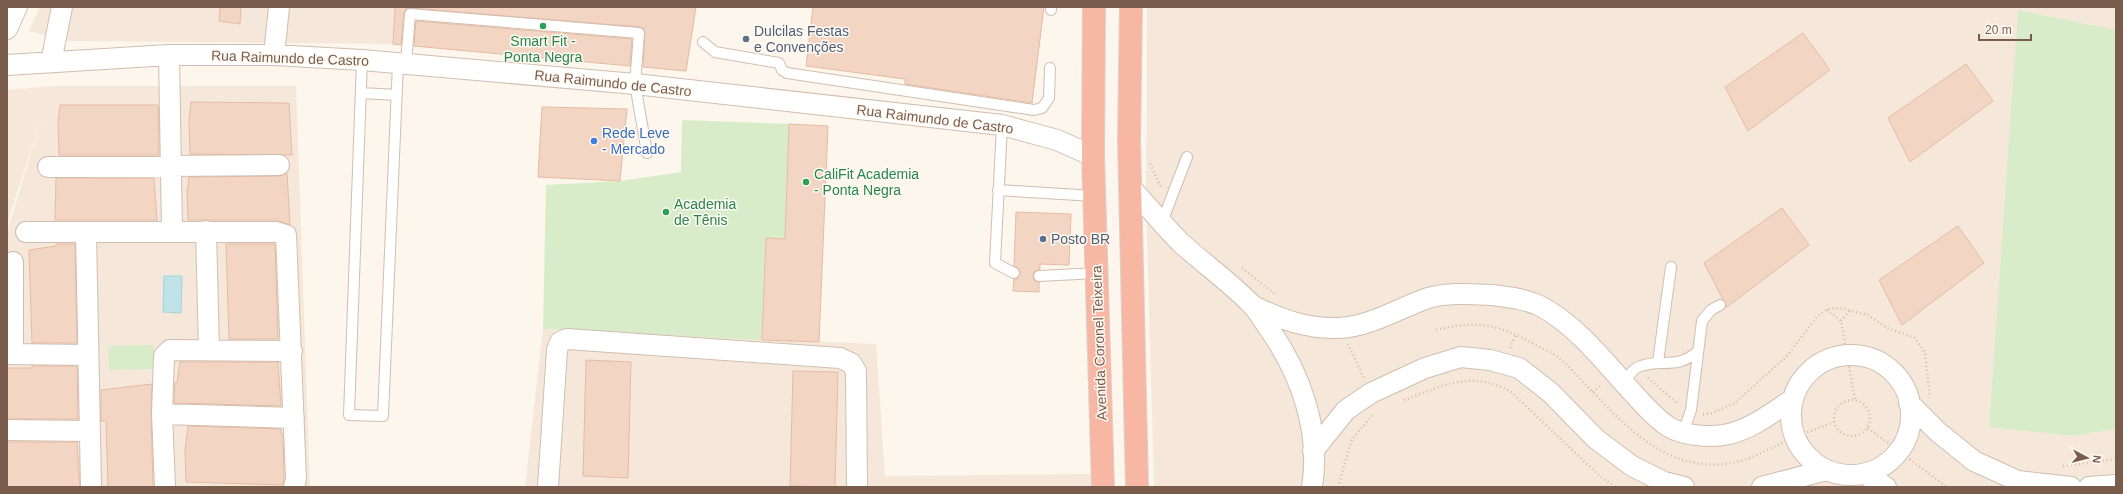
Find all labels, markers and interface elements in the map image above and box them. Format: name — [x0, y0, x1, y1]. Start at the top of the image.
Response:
scale bar — [1979, 16, 2031, 42]
marker: Smart Fit - Ponta Negra — [538, 21, 548, 31]
place label: Dulcilas Festas e Convenções — [754, 23, 849, 55]
text: 20 m — [1985, 23, 2012, 37]
place label: Smart Fit - Ponta Negra — [504, 33, 583, 65]
marker: Dulcilas Festas e Convenções — [741, 34, 751, 44]
street label: Rua Raimundo de Castro — [211, 47, 369, 69]
street label: Rua Raimundo de Castro — [534, 67, 693, 99]
street label: Rua Raimundo de Castro — [856, 101, 1015, 137]
place label: Rede Leve - Mercado — [602, 125, 670, 157]
marker: Rede Leve - Mercado — [589, 136, 599, 146]
place label: CaliFit Academia - Ponta Negra — [814, 166, 919, 198]
marker: CaliFit Academia - Ponta Negra — [801, 177, 811, 187]
place label: Academia de Tênis — [674, 196, 736, 228]
marker: Academia de Tênis — [661, 207, 671, 217]
place label: Posto BR — [1051, 231, 1110, 247]
marker: Posto BR — [1038, 234, 1048, 244]
street label: Avenida Coronel Teixeira — [1088, 265, 1110, 421]
north arrow — [2067, 438, 2107, 478]
text: N — [2090, 455, 2103, 464]

